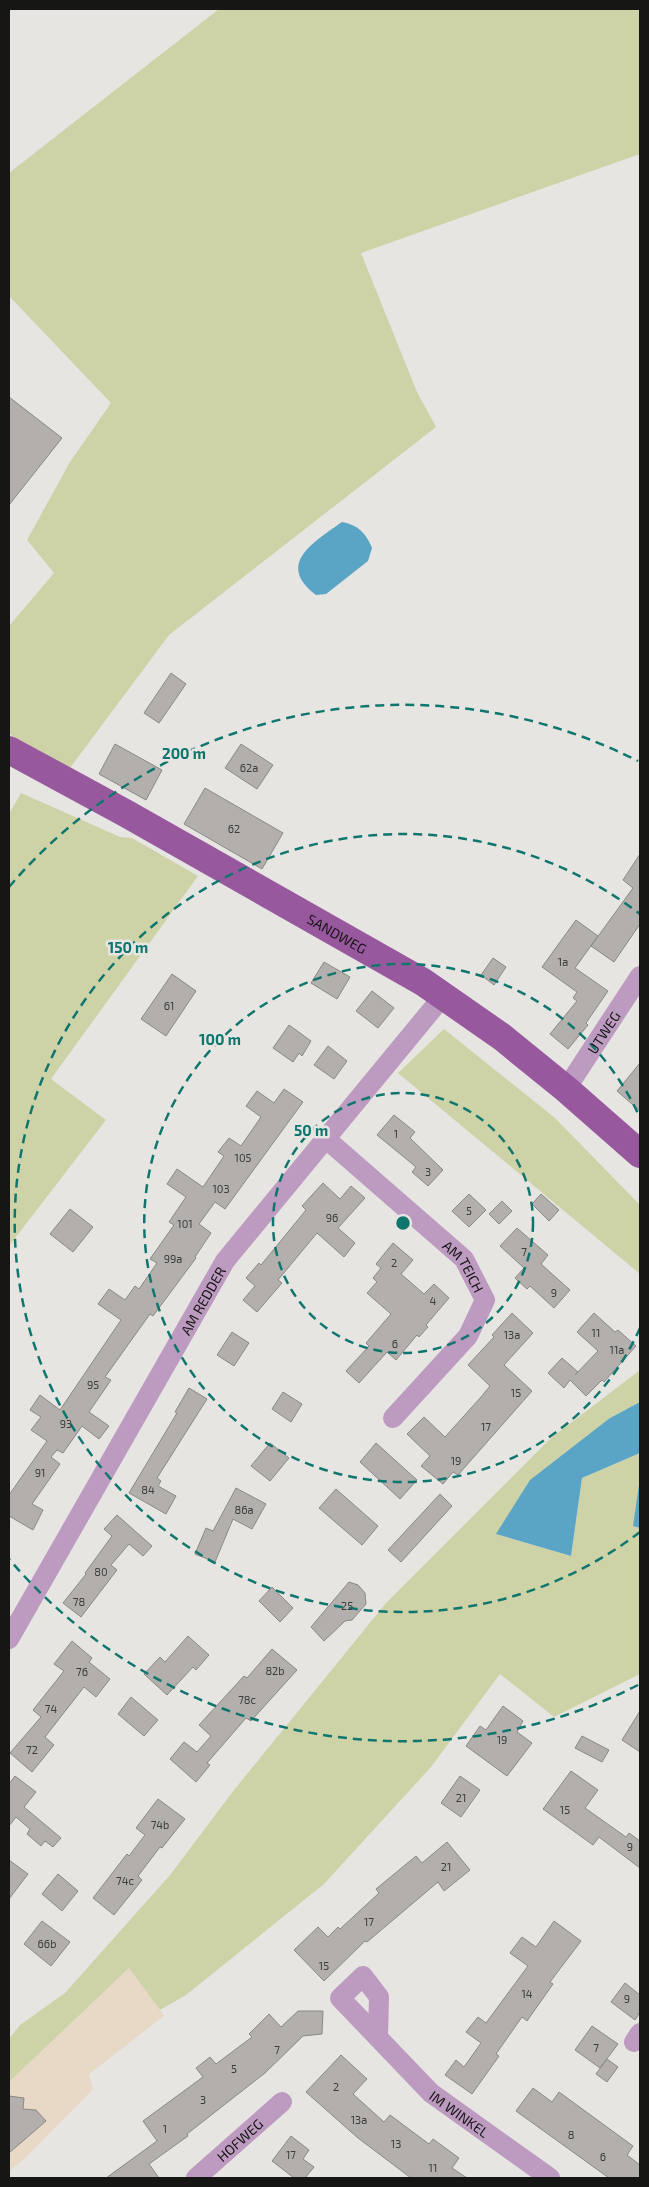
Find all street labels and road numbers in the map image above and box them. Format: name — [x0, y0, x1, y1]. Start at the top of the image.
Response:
street label: SANDWEG — [305, 910, 370, 957]
street label: UTWEG — [583, 1008, 623, 1057]
street label: AM TEICH — [440, 1236, 488, 1295]
street label: AM REDDER — [176, 1263, 229, 1337]
street label: IM WINKEL — [427, 2087, 493, 2140]
street label: HOFWEG — [213, 2115, 266, 2165]

